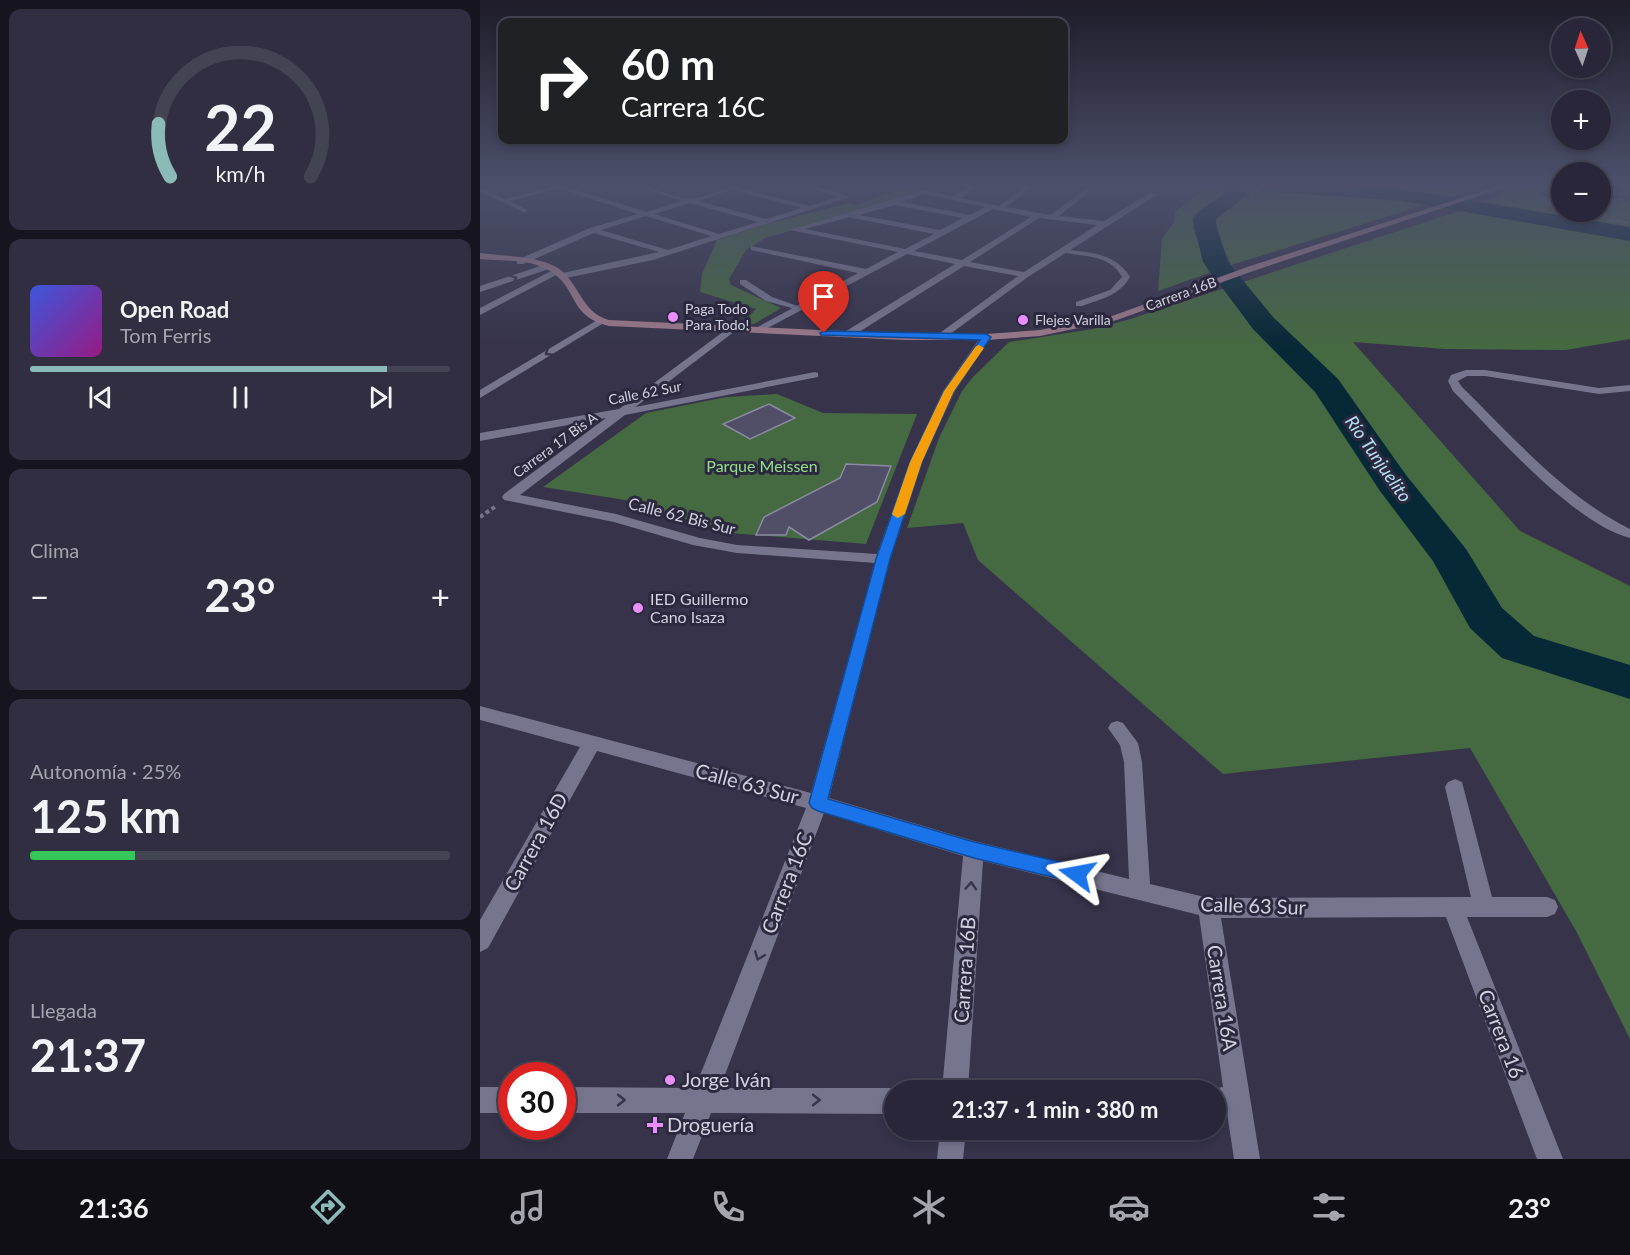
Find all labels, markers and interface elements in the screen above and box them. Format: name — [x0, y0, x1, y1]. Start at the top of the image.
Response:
north arrow — [1551, 18, 1611, 78]
map controls — [1551, 18, 1611, 222]
text: 60 m — [621, 39, 715, 89]
icon: right — [522, 42, 600, 120]
text: 22 — [204, 89, 276, 164]
text: Carrera 16C — [621, 90, 765, 123]
button: + — [1551, 90, 1611, 150]
text: km/h — [215, 161, 265, 187]
button: − — [1551, 162, 1611, 222]
pin — [798, 271, 849, 333]
one-way arrow — [508, 273, 518, 286]
street label: Carrera 16B — [1143, 273, 1219, 314]
icon: arrive — [807, 280, 840, 313]
text: Open Road — [120, 296, 229, 323]
place label: Paga Todo Para Todo! — [685, 300, 749, 333]
marker: Paga Todo Para Todo! — [666, 310, 680, 324]
place label: Flejes Varilla — [1035, 311, 1111, 328]
marker: Flejes Varilla — [1016, 313, 1030, 327]
text: Tom Ferris — [120, 323, 211, 347]
one-way arrow — [545, 345, 555, 357]
street label: Calle 62 Sur — [607, 377, 683, 408]
icon: previous — [84, 381, 117, 414]
icon: pause — [224, 381, 257, 414]
icon: next — [364, 381, 397, 414]
street label: Carrera 17 Bis A — [509, 408, 601, 481]
water label: Río Tunjuelito — [1341, 411, 1417, 506]
park label: Parque Meissen — [706, 456, 818, 475]
street label: Calle 62 Bis Sur — [627, 493, 738, 538]
text: Clima — [30, 538, 79, 562]
text: 23° — [205, 568, 275, 622]
text: − — [30, 576, 49, 616]
text: + — [431, 576, 450, 616]
place label: IED Guillermo Cano Isaza — [650, 589, 748, 626]
marker: IED Guillermo Cano Isaza — [631, 601, 645, 615]
street label: Calle 63 Sur — [693, 758, 802, 809]
text: Autonomía · 25% — [30, 759, 181, 783]
street label: Carrera 16D — [498, 788, 572, 895]
text: 125 km — [30, 789, 181, 843]
street label: Carrera 16C — [756, 829, 816, 937]
position arrow — [1045, 842, 1109, 906]
one-way arrow — [964, 881, 977, 890]
street label: Calle 63 Sur — [1200, 891, 1307, 919]
street label: Carrera 16B — [948, 916, 980, 1024]
street label: Carrera 16A — [1203, 943, 1243, 1053]
one-way arrow — [754, 949, 766, 960]
street label: Carrera 16 — [1474, 986, 1530, 1082]
text: Llegada — [30, 998, 97, 1022]
text: 21:37 — [30, 1028, 146, 1082]
speed limit sign: 30 — [498, 1062, 576, 1140]
place label: Jorge Iván — [682, 1067, 771, 1091]
marker: Jorge Iván — [663, 1073, 677, 1087]
one-way arrow — [616, 1094, 625, 1106]
one-way arrow — [811, 1094, 820, 1106]
text: 21:37 · 1 min · 380 m — [952, 1096, 1158, 1123]
place label: Droguería — [667, 1112, 754, 1136]
marker: Droguería — [648, 1118, 662, 1132]
icon: directions — [307, 1186, 349, 1228]
icon: music — [507, 1186, 549, 1228]
icon: phone — [707, 1186, 749, 1228]
icon: climate — [908, 1186, 950, 1228]
icon: car — [1108, 1186, 1150, 1228]
icon: filters — [1308, 1186, 1350, 1228]
text: 21:36 — [79, 1191, 149, 1224]
text: 23° — [1508, 1191, 1551, 1224]

